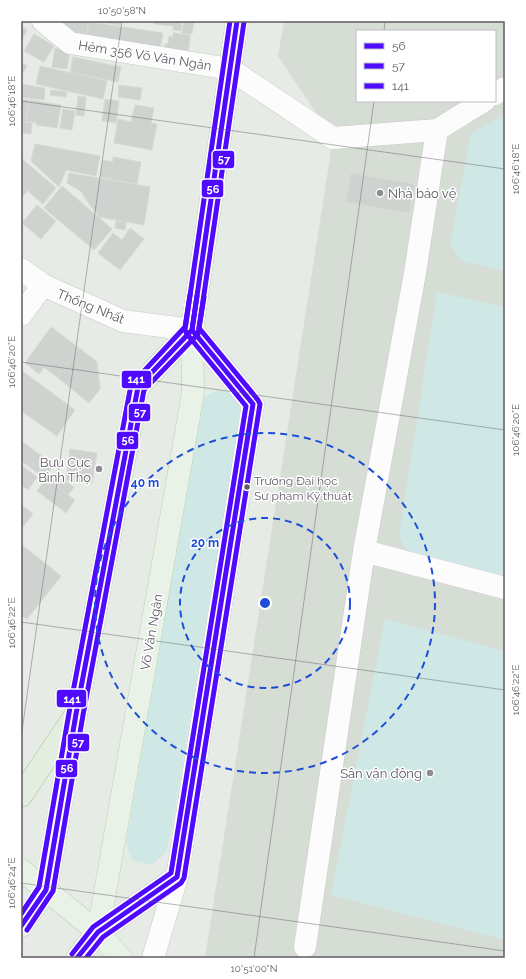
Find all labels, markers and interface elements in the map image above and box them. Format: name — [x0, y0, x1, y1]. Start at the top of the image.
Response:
text: 10°50'58"N — [98, 5, 146, 16]
legend — [356, 30, 496, 102]
street label: Hẻm 356 Võ Văn Ngân — [77, 38, 213, 73]
text: 56 — [392, 39, 406, 53]
text: 57 — [392, 59, 406, 73]
text: 106°46'18"E — [6, 76, 17, 126]
text: 141 — [392, 79, 409, 93]
text: 106°46'18"E — [510, 144, 521, 194]
line badge: 57 — [212, 150, 235, 169]
text: 57 — [218, 153, 231, 166]
line badge: 56 — [201, 179, 224, 198]
text: 56 — [207, 183, 220, 196]
place label: Nhà bảo vệ — [388, 186, 457, 201]
marker: Nhà bảo vệ — [375, 188, 385, 198]
street label: Thống Nhất — [55, 286, 127, 327]
text: 106°46'20"E — [6, 336, 17, 388]
line badge: 141 — [121, 370, 152, 389]
text: 141 — [127, 373, 145, 386]
line badge: 57 — [128, 403, 151, 422]
text: 106°46'20"E — [510, 404, 521, 456]
text: 57 — [134, 406, 147, 419]
line badge: 56 — [116, 431, 139, 450]
text: 56 — [122, 434, 135, 447]
place label: Bưu Cục Bình Thọ — [38, 455, 91, 485]
marker: Bưu Cục Bình Thọ — [94, 464, 104, 474]
place label: Trường Đại học Sư phạm Kỹ thuật — [254, 474, 352, 503]
text: 40 m — [131, 476, 159, 490]
marker: Trường Đại học Sư phạm Kỹ thuật — [242, 482, 252, 492]
text: 20 m — [191, 536, 219, 550]
street label: Võ Văn Ngân — [137, 593, 166, 671]
centre of rings — [258, 596, 272, 610]
text: 106°46'22"E — [6, 597, 17, 649]
text: 106°46'22"E — [510, 664, 521, 716]
line badge: 141 — [56, 689, 87, 708]
text: 141 — [63, 693, 81, 706]
line badge: 57 — [67, 733, 90, 752]
text: 57 — [72, 736, 85, 749]
line badge: 56 — [55, 759, 78, 778]
text: 56 — [61, 762, 74, 775]
place label: Sân vận động — [340, 766, 422, 781]
marker: Sân vận động — [425, 768, 435, 778]
text: 106°46'24"E — [6, 857, 17, 909]
text: 10°51'00"N — [231, 963, 277, 974]

